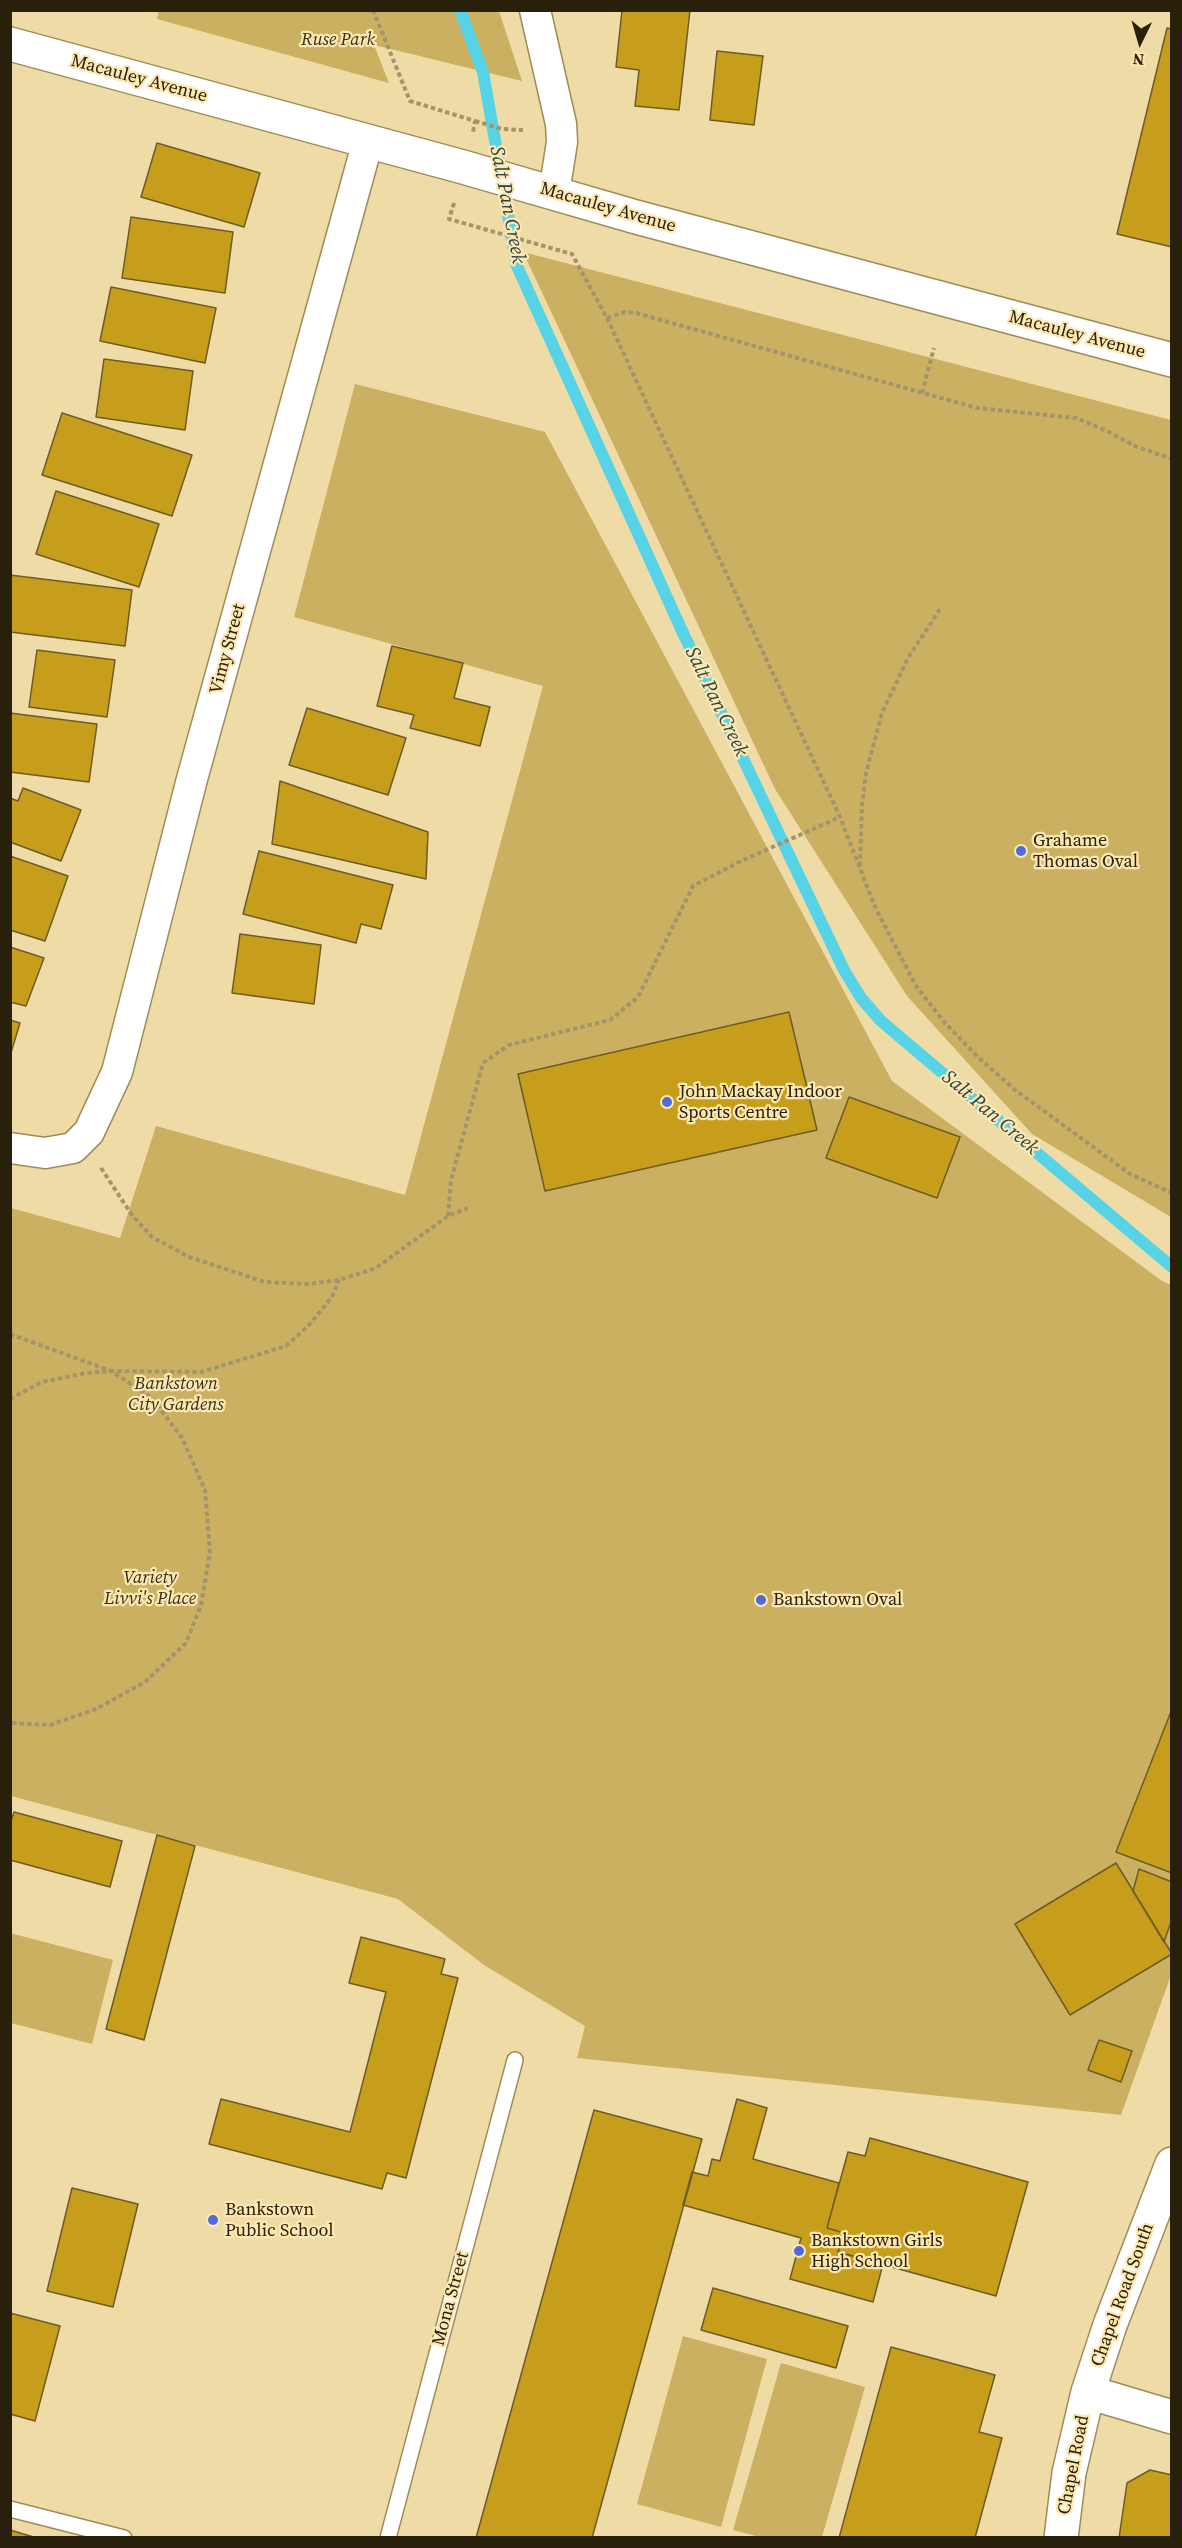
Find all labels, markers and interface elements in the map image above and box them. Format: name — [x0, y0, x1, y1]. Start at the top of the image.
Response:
north arrow — [1110, 12, 1170, 72]
park label: Ruse Park — [301, 29, 375, 51]
text: N — [1132, 48, 1145, 71]
street label: Macauley Avenue — [68, 50, 210, 108]
water label: Salt Pan Creek — [484, 144, 530, 266]
street label: Macauley Avenue — [538, 178, 678, 238]
street label: Macauley Avenue — [1006, 306, 1148, 364]
street label: Vimy Street — [206, 601, 250, 697]
water label: Salt Pan Creek — [679, 643, 753, 761]
place label: Grahame Thomas Oval — [1033, 830, 1138, 872]
marker: Grahame Thomas Oval — [1014, 844, 1028, 858]
water label: Salt Pan Creek — [937, 1066, 1043, 1160]
place label: John Mackay Indoor Sports Centre — [679, 1081, 842, 1124]
marker: John Mackay Indoor Sports Centre — [660, 1095, 674, 1109]
park label: Bankstown City Gardens — [128, 1373, 224, 1416]
park label: Variety Livvi's Place — [104, 1567, 196, 1610]
place label: Bankstown Oval — [773, 1589, 902, 1611]
marker: Bankstown Oval — [754, 1593, 768, 1607]
place label: Bankstown Public School — [225, 2199, 334, 2242]
marker: Bankstown Public School — [206, 2213, 220, 2227]
street label: Chapel Road South — [1087, 2220, 1159, 2370]
place label: Bankstown Girls High School — [811, 2230, 943, 2272]
marker: Bankstown Girls High School — [792, 2244, 806, 2258]
street label: Mona Street — [428, 2250, 474, 2348]
street label: Chapel Road — [1054, 2413, 1094, 2517]

